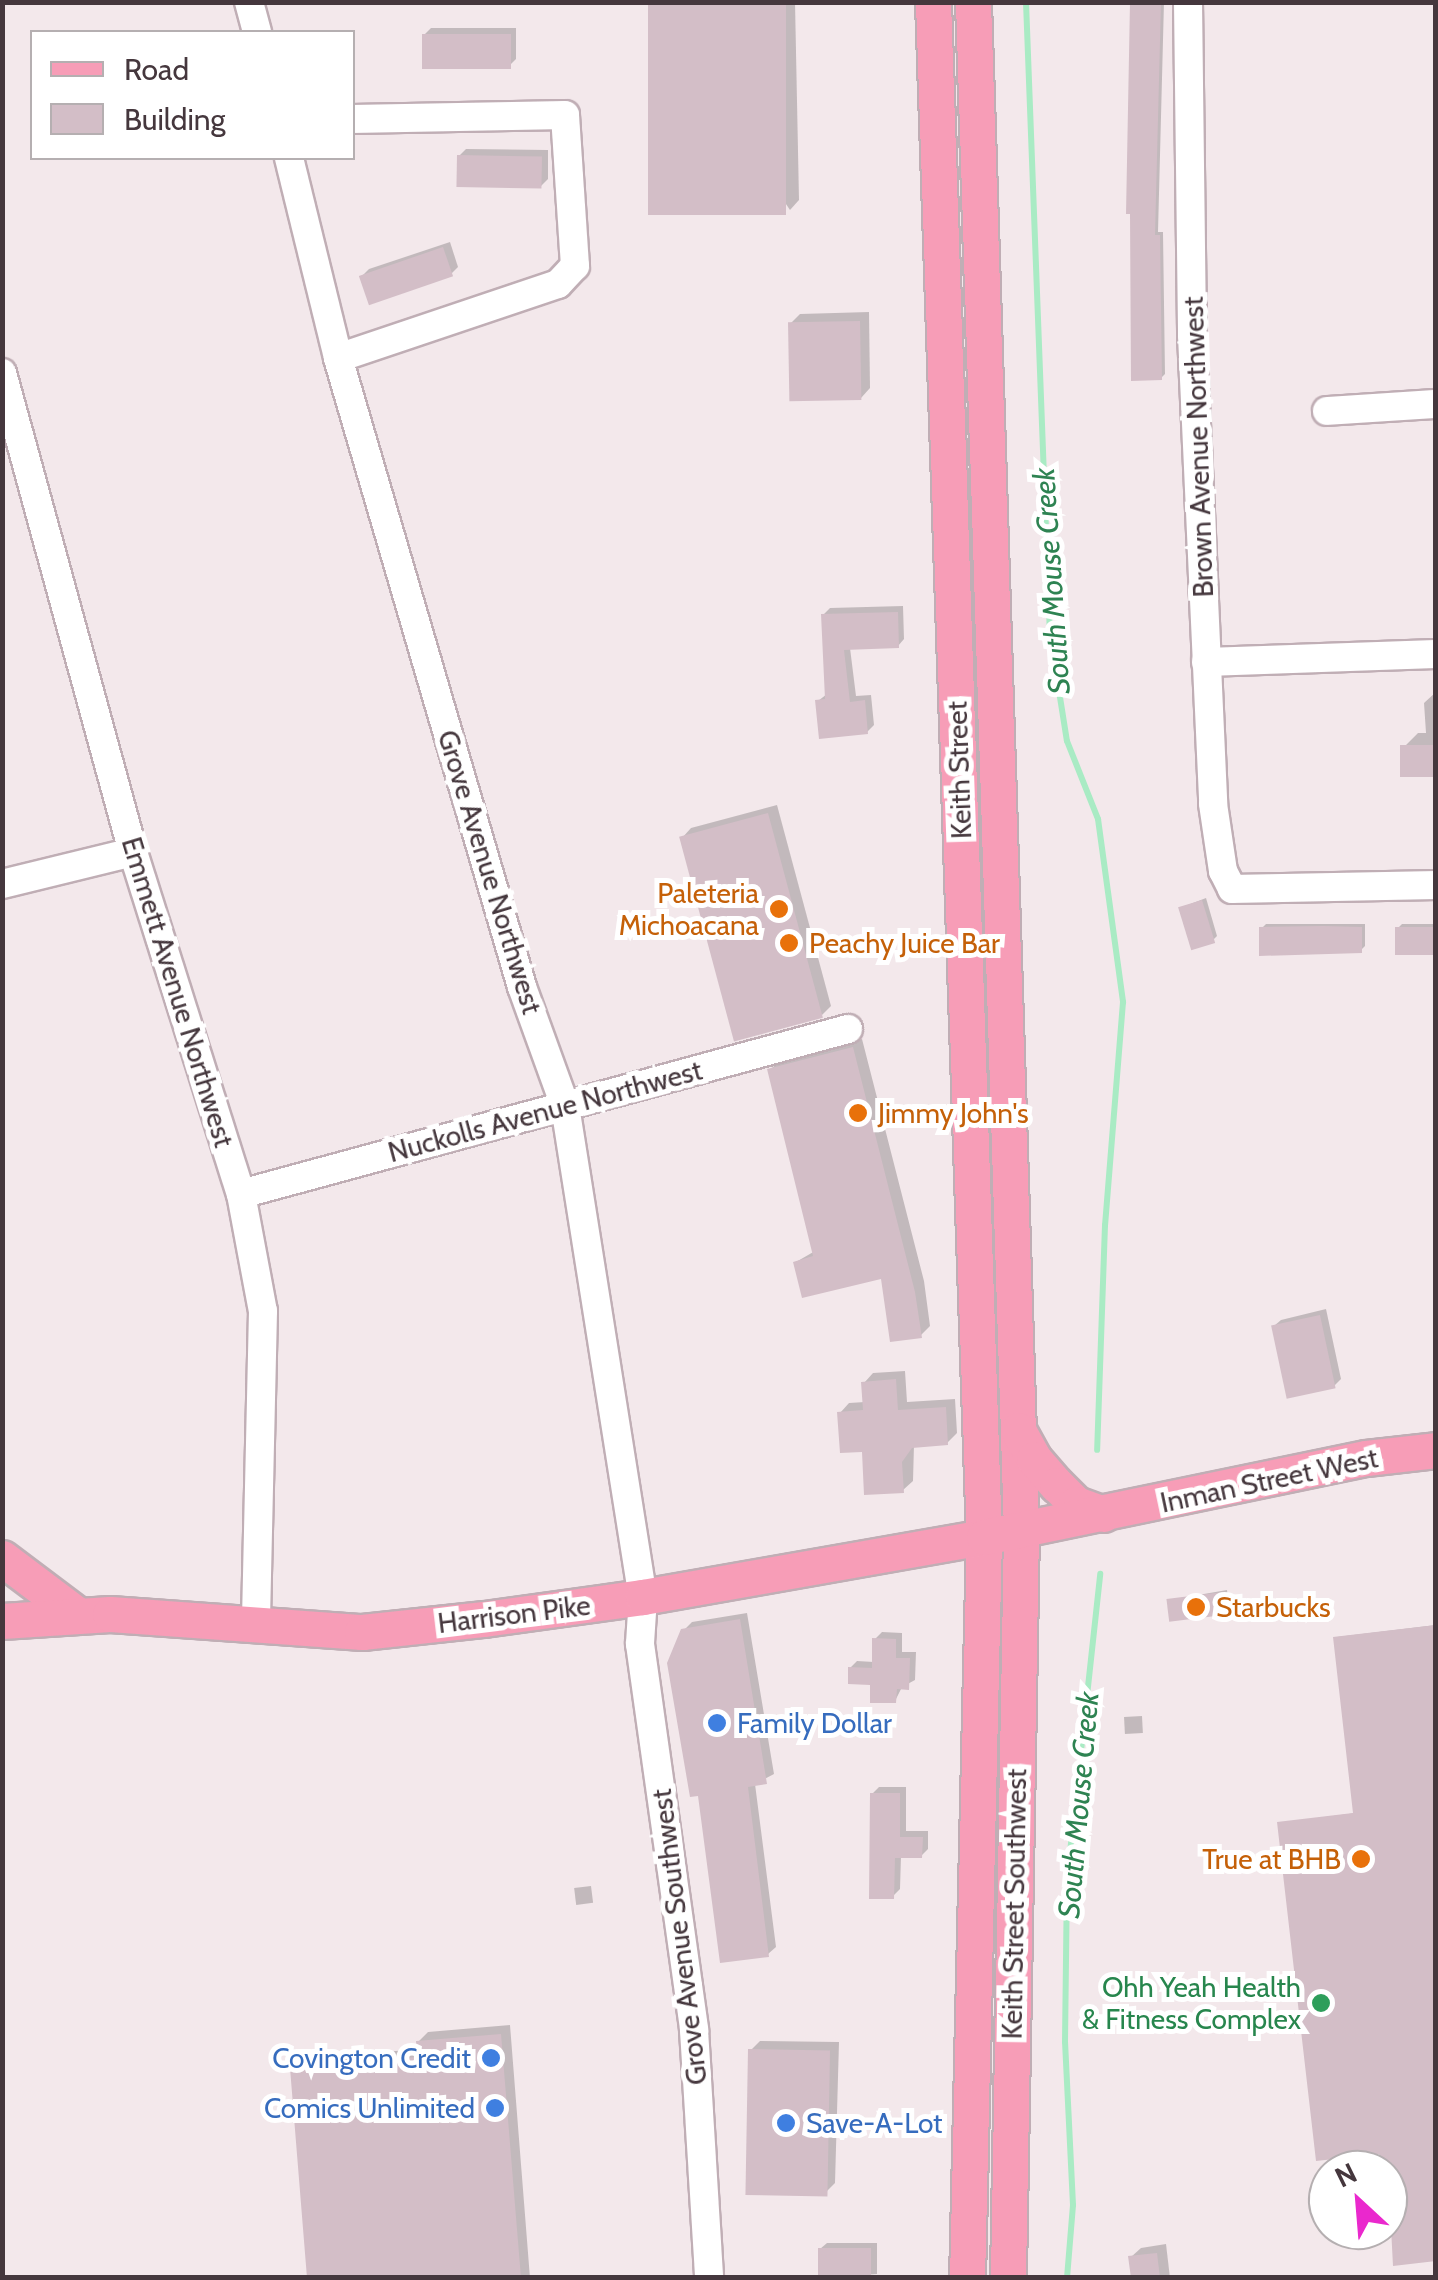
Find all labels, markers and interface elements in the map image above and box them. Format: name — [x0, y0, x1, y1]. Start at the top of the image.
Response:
legend — [30, 30, 355, 160]
text: Road — [124, 51, 189, 88]
text: Building — [124, 101, 226, 138]
street label: Brown Avenue Northwest — [1176, 296, 1220, 598]
water label: South Mouse Creek — [1026, 467, 1078, 695]
street label: Keith Street — [940, 700, 978, 840]
street label: Grove Avenue Northwest — [431, 726, 549, 1018]
street label: Emmett Avenue Northwest — [115, 833, 241, 1151]
place label: Paleteria Michoacana — [619, 876, 759, 942]
marker: Paleteria Michoacana — [768, 898, 790, 920]
place label: Peachy Juice Bar — [809, 926, 1000, 960]
marker: Peachy Juice Bar — [778, 932, 800, 954]
street label: Nuckolls Avenue Northwest — [384, 1053, 706, 1169]
place label: Jimmy John's — [878, 1096, 1029, 1130]
marker: Jimmy John's — [847, 1102, 869, 1124]
street label: Inman Street West — [1157, 1441, 1381, 1519]
street label: Harrison Pike — [436, 1588, 592, 1640]
place label: Starbucks — [1216, 1590, 1331, 1624]
marker: Starbucks — [1185, 1596, 1207, 1618]
water label: South Mouse Creek — [1051, 1690, 1107, 1920]
place label: Family Dollar — [737, 1706, 892, 1740]
marker: Family Dollar — [706, 1712, 728, 1734]
street label: Keith Street Southwest — [995, 1768, 1033, 2040]
street label: Grove Avenue Southwest — [644, 1787, 714, 2087]
place label: True at BHB — [1202, 1842, 1341, 1876]
marker: True at BHB — [1350, 1848, 1372, 1870]
place label: Ohh Yeah Health & Fitness Complex — [1082, 1970, 1301, 2036]
marker: Ohh Yeah Health & Fitness Complex — [1310, 1992, 1332, 2014]
place label: Covington Credit — [272, 2041, 471, 2075]
marker: Covington Credit — [480, 2047, 502, 2069]
place label: Comics Unlimited — [264, 2091, 475, 2125]
marker: Comics Unlimited — [484, 2097, 506, 2119]
place label: Save-A-Lot — [806, 2106, 943, 2140]
marker: Save-A-Lot — [775, 2112, 797, 2134]
north arrow — [1308, 2150, 1408, 2250]
text: N — [1329, 2155, 1362, 2194]

